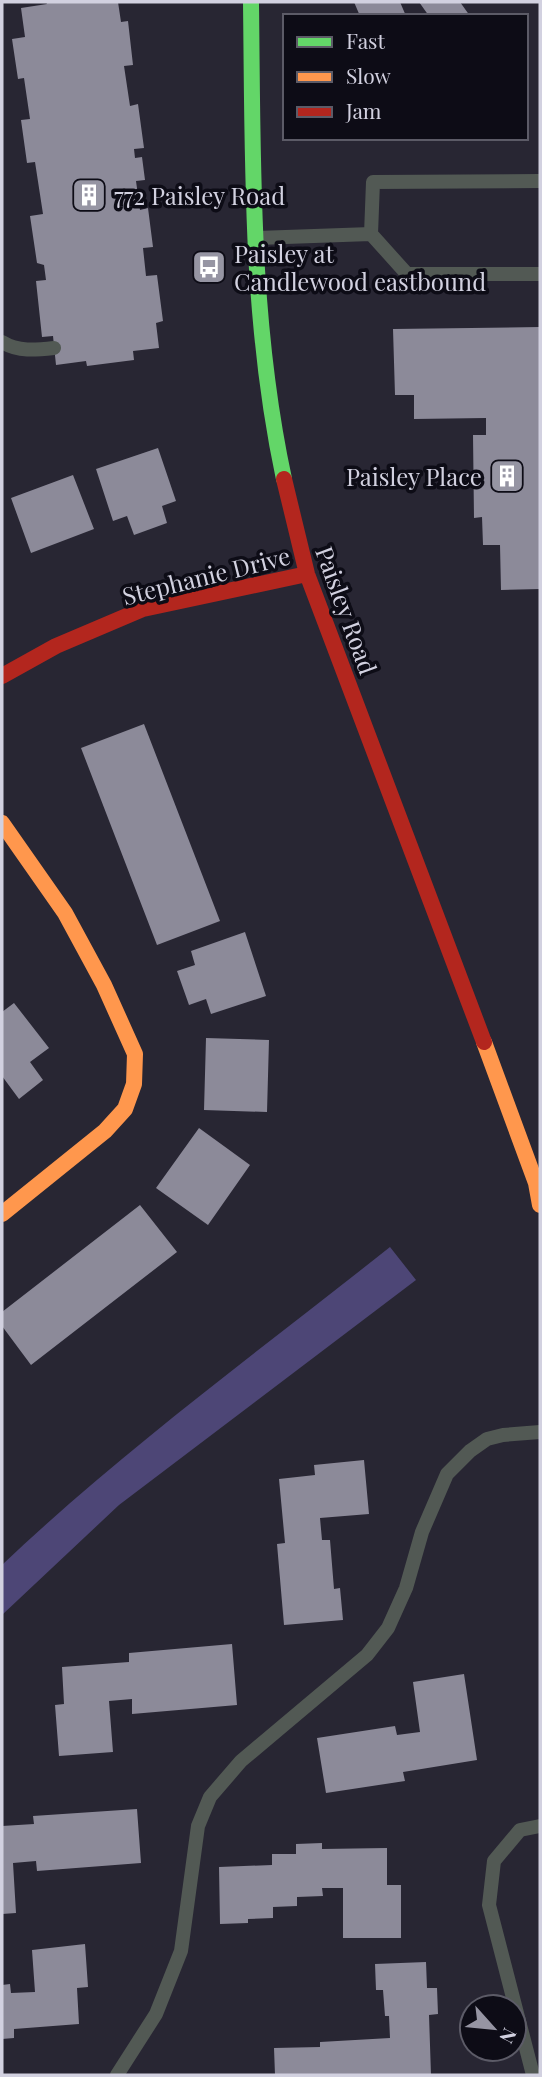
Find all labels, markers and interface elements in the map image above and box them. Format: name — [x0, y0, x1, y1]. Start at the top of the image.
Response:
legend — [283, 14, 528, 140]
text: Fast — [346, 26, 385, 54]
text: Slow — [346, 61, 391, 89]
text: Jam — [345, 96, 382, 124]
building icon: 772 Paisley Road — [70, 176, 108, 214]
place label: 772 Paisley Road — [114, 179, 285, 211]
place label: Paisley at Candlewood eastbound — [234, 237, 486, 297]
bus stop icon: Paisley at Candlewood eastbound — [190, 248, 228, 286]
building icon: Paisley Place — [488, 457, 526, 495]
place label: Paisley Place — [346, 460, 482, 492]
street label: Stephanie Drive — [119, 539, 293, 611]
street label: Paisley Road — [309, 541, 385, 679]
north arrow — [458, 1993, 528, 2063]
text: N — [494, 2024, 524, 2048]

